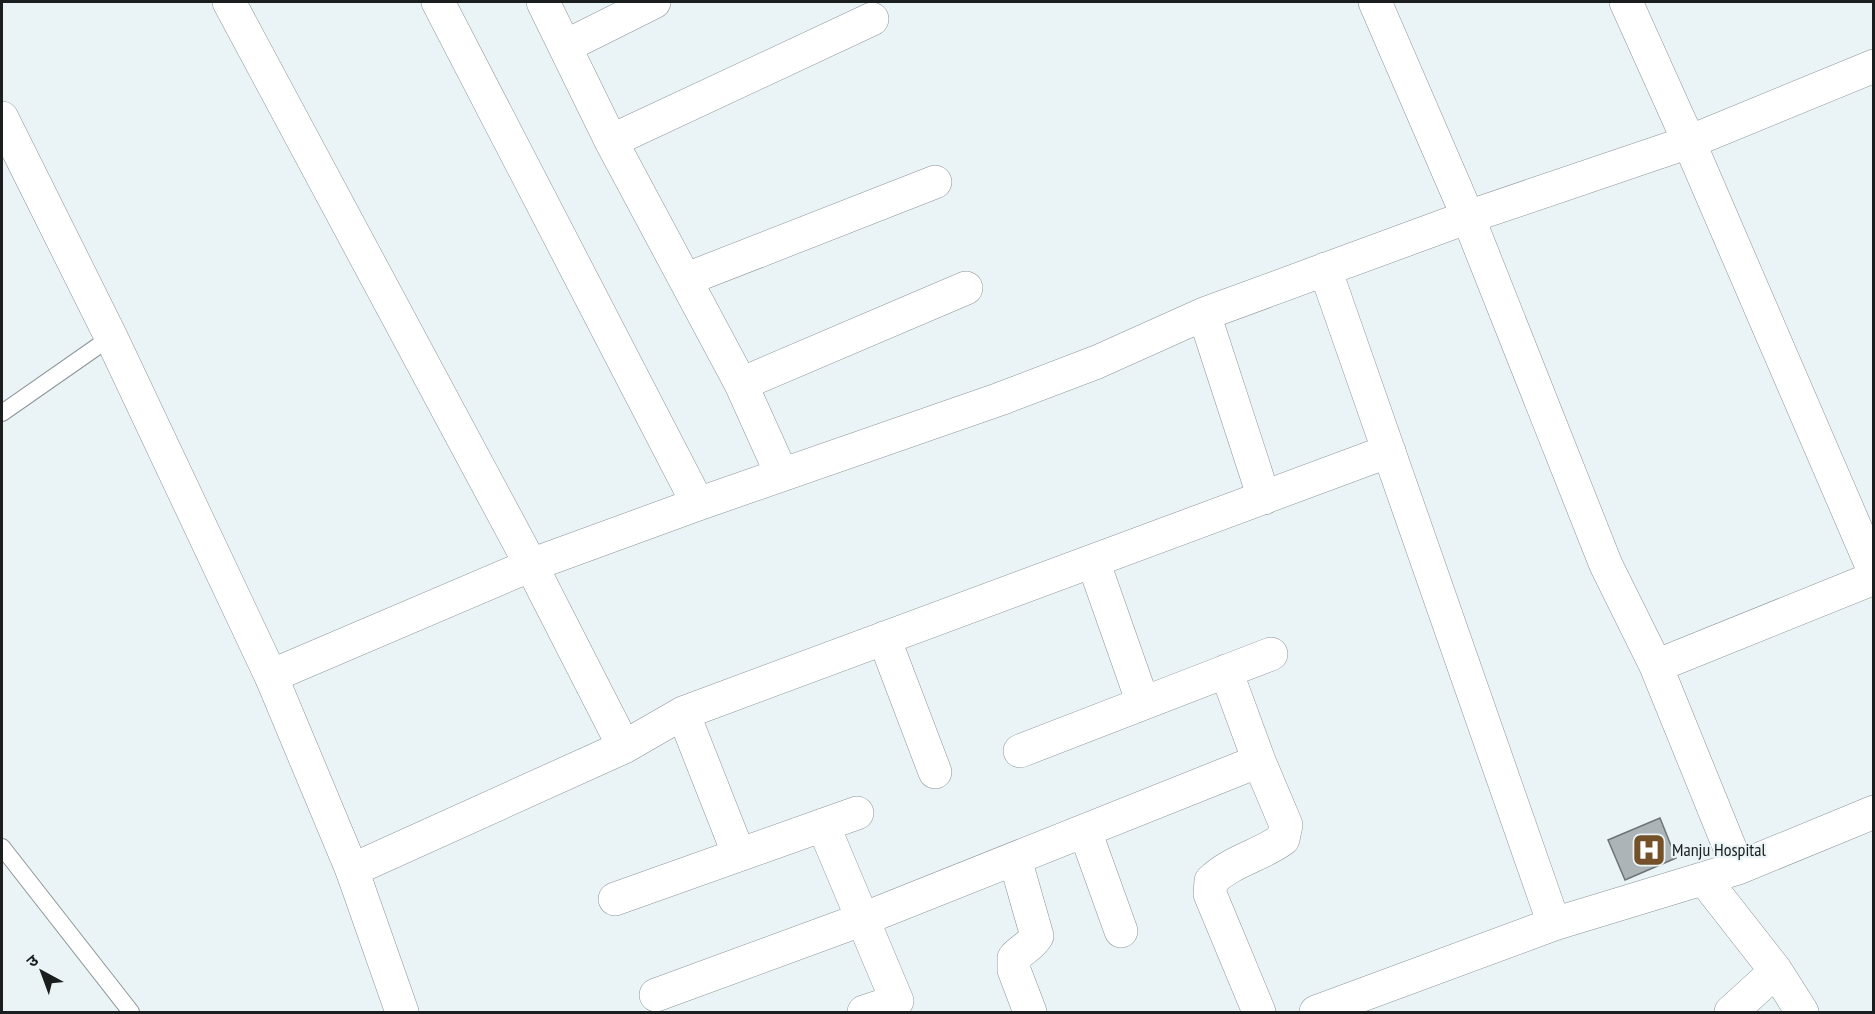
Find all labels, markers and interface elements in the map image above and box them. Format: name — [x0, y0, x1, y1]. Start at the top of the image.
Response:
hospital icon: Manju Hospital — [1631, 832, 1667, 868]
place label: Manju Hospital — [1672, 838, 1766, 861]
north arrow — [12, 942, 72, 1002]
text: उ — [22, 950, 43, 971]

